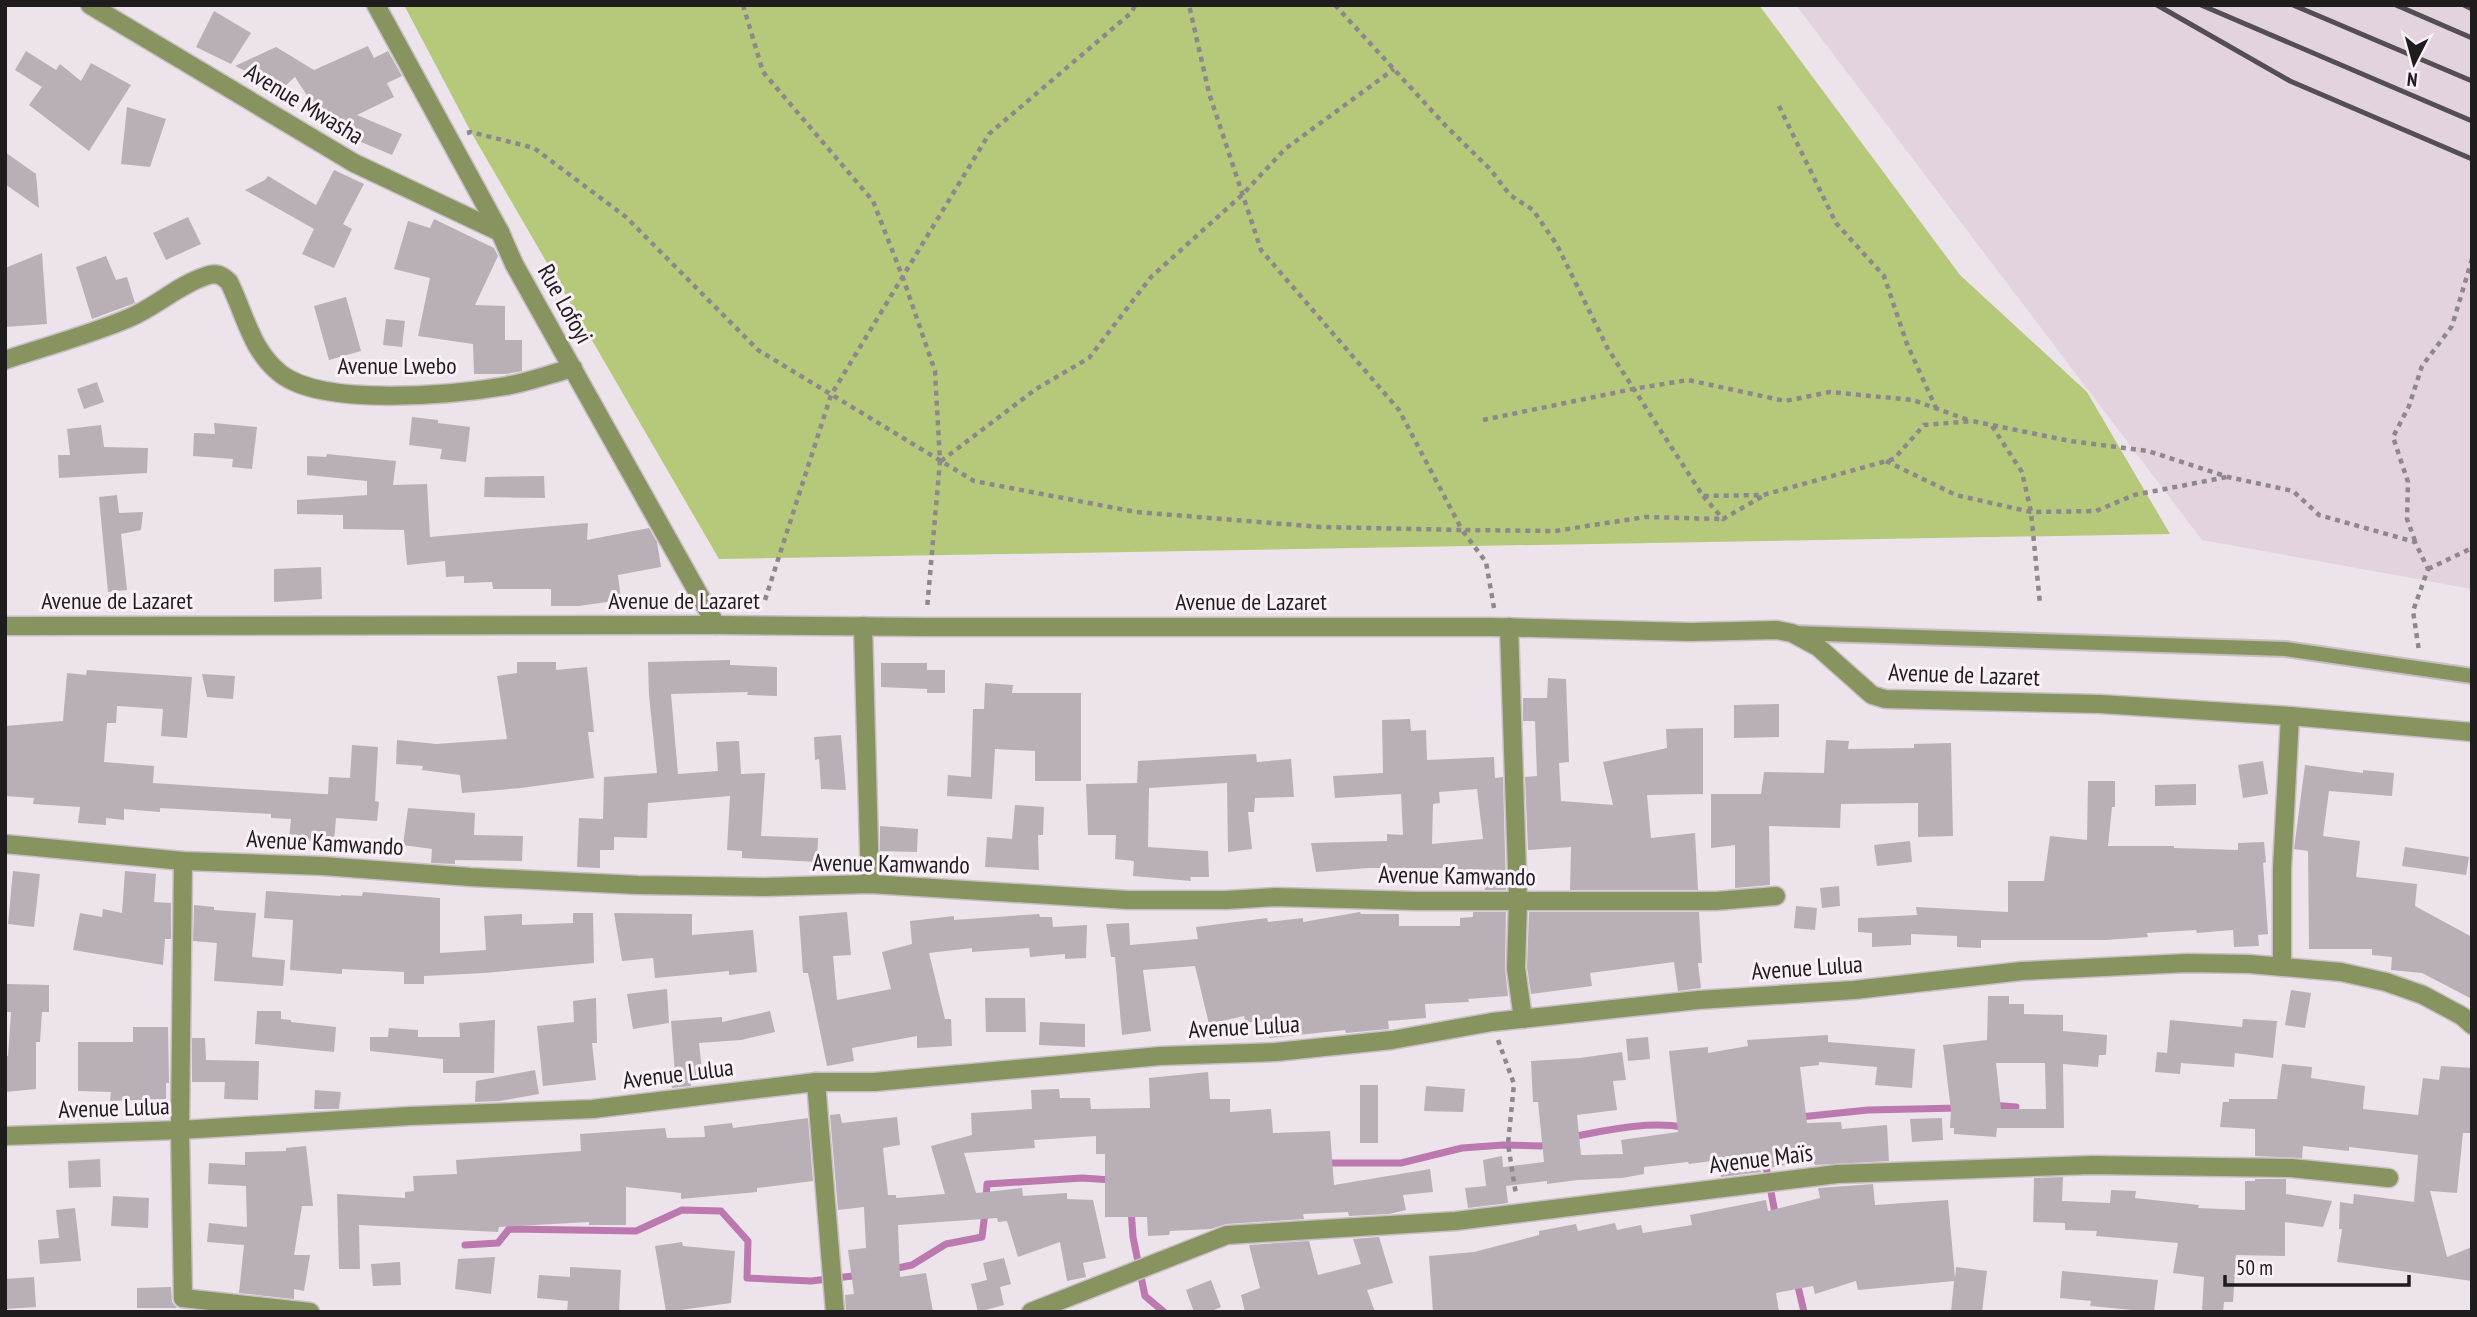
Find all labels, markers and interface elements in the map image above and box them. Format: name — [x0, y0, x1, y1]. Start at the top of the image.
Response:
north arrow — [2379, 28, 2449, 98]
street label: Avenue Mwasha — [239, 56, 369, 151]
text: N — [2406, 67, 2419, 92]
street label: Rue Lofoyi — [531, 258, 600, 349]
street label: Avenue Lwebo — [337, 350, 457, 381]
street label: Avenue de Lazaret — [41, 585, 193, 616]
street label: Avenue de Lazaret — [608, 585, 760, 616]
street label: Avenue de Lazaret — [1175, 586, 1327, 617]
street label: Avenue de Lazaret — [1888, 656, 2041, 693]
street label: Avenue Kamwando — [246, 823, 404, 862]
street label: Avenue Kamwando — [812, 847, 970, 880]
street label: Avenue Kamwando — [1378, 859, 1536, 892]
street label: Avenue Lulua — [1750, 948, 1864, 987]
street label: Avenue Lulua — [1188, 1008, 1300, 1045]
street label: Avenue Lulua — [621, 1051, 735, 1096]
street label: Avenue Lulua — [58, 1090, 170, 1125]
street label: Avenue Maïs — [1707, 1137, 1814, 1180]
scale bar — [2225, 1244, 2409, 1288]
text: 50 m — [2236, 1254, 2273, 1281]

